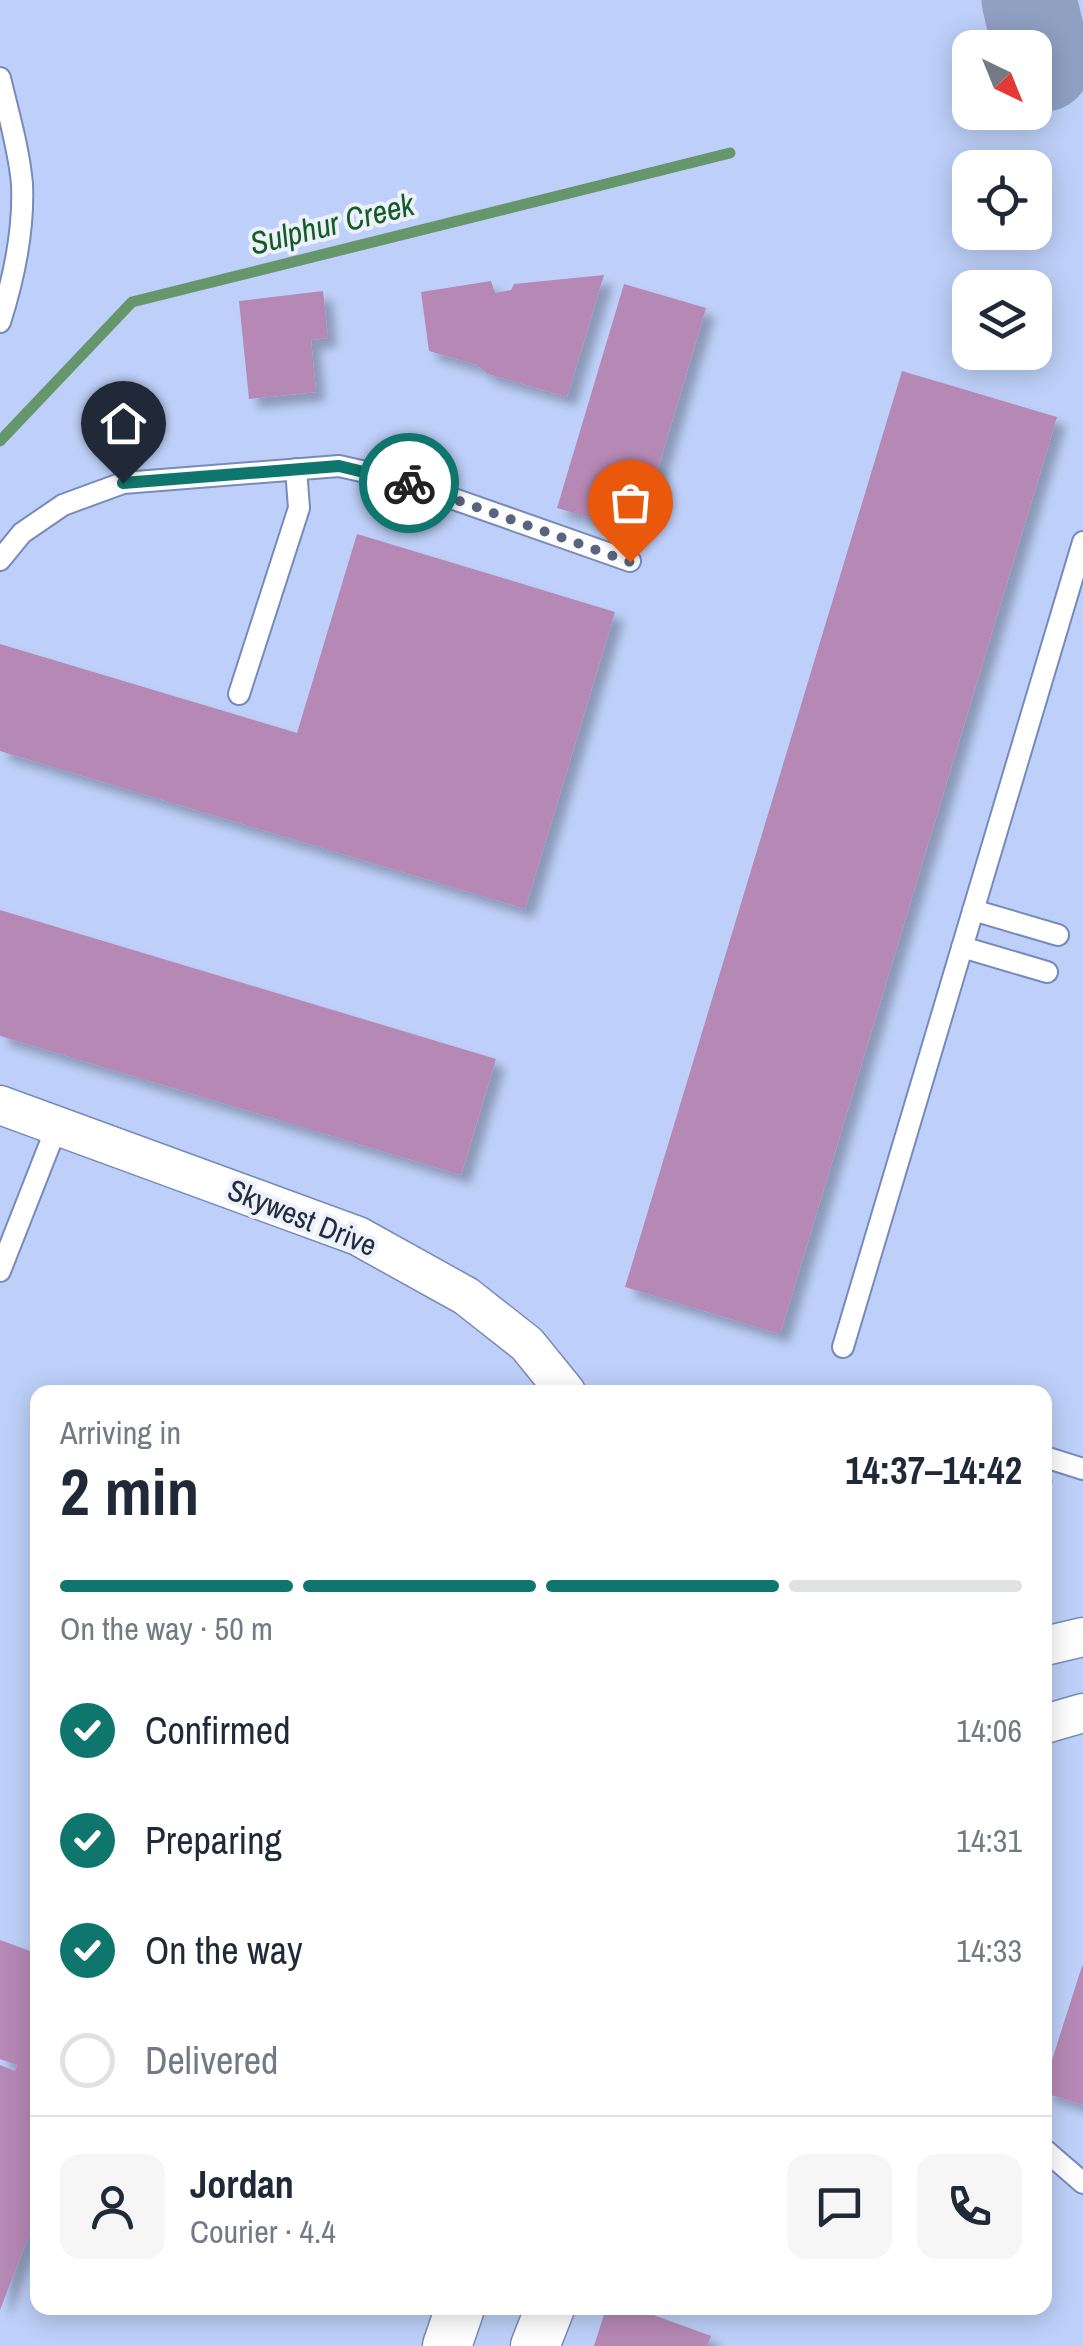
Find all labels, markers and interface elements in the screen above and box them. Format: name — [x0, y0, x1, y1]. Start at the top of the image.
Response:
north arrow — [952, 30, 1052, 130]
map controls — [952, 30, 1052, 370]
button: locate — [952, 150, 1052, 250]
water label: Sulphur Creek — [245, 182, 419, 265]
button: layers — [952, 270, 1052, 370]
pin — [81, 381, 166, 484]
icon: home — [96, 396, 151, 451]
courier — [359, 433, 459, 533]
icon: bike — [382, 456, 437, 511]
pin — [588, 460, 673, 563]
icon: bag — [603, 475, 658, 530]
street label: Skywest Drive — [222, 1169, 383, 1265]
text: Arriving in — [60, 1411, 181, 1454]
text: 14:37–14:42 — [845, 1445, 1022, 1496]
text: 2 min — [60, 1448, 199, 1535]
text: On the way · 50 m — [60, 1607, 273, 1650]
icon: check — [60, 1703, 115, 1758]
text: Confirmed — [145, 1705, 290, 1756]
text: 14:06 — [956, 1709, 1022, 1752]
icon: check — [60, 1813, 115, 1868]
text: Preparing — [145, 1815, 282, 1866]
text: 14:31 — [956, 1819, 1022, 1862]
icon: check — [60, 1923, 115, 1978]
text: On the way — [145, 1925, 303, 1976]
text: 14:33 — [956, 1929, 1022, 1972]
text: Delivered — [145, 2035, 278, 2086]
button: person — [60, 2154, 165, 2259]
button: chat — [787, 2154, 892, 2259]
button: phone — [917, 2154, 1022, 2259]
text: Jordan — [190, 2159, 294, 2210]
text: Courier · 4.4 — [190, 2210, 336, 2253]

